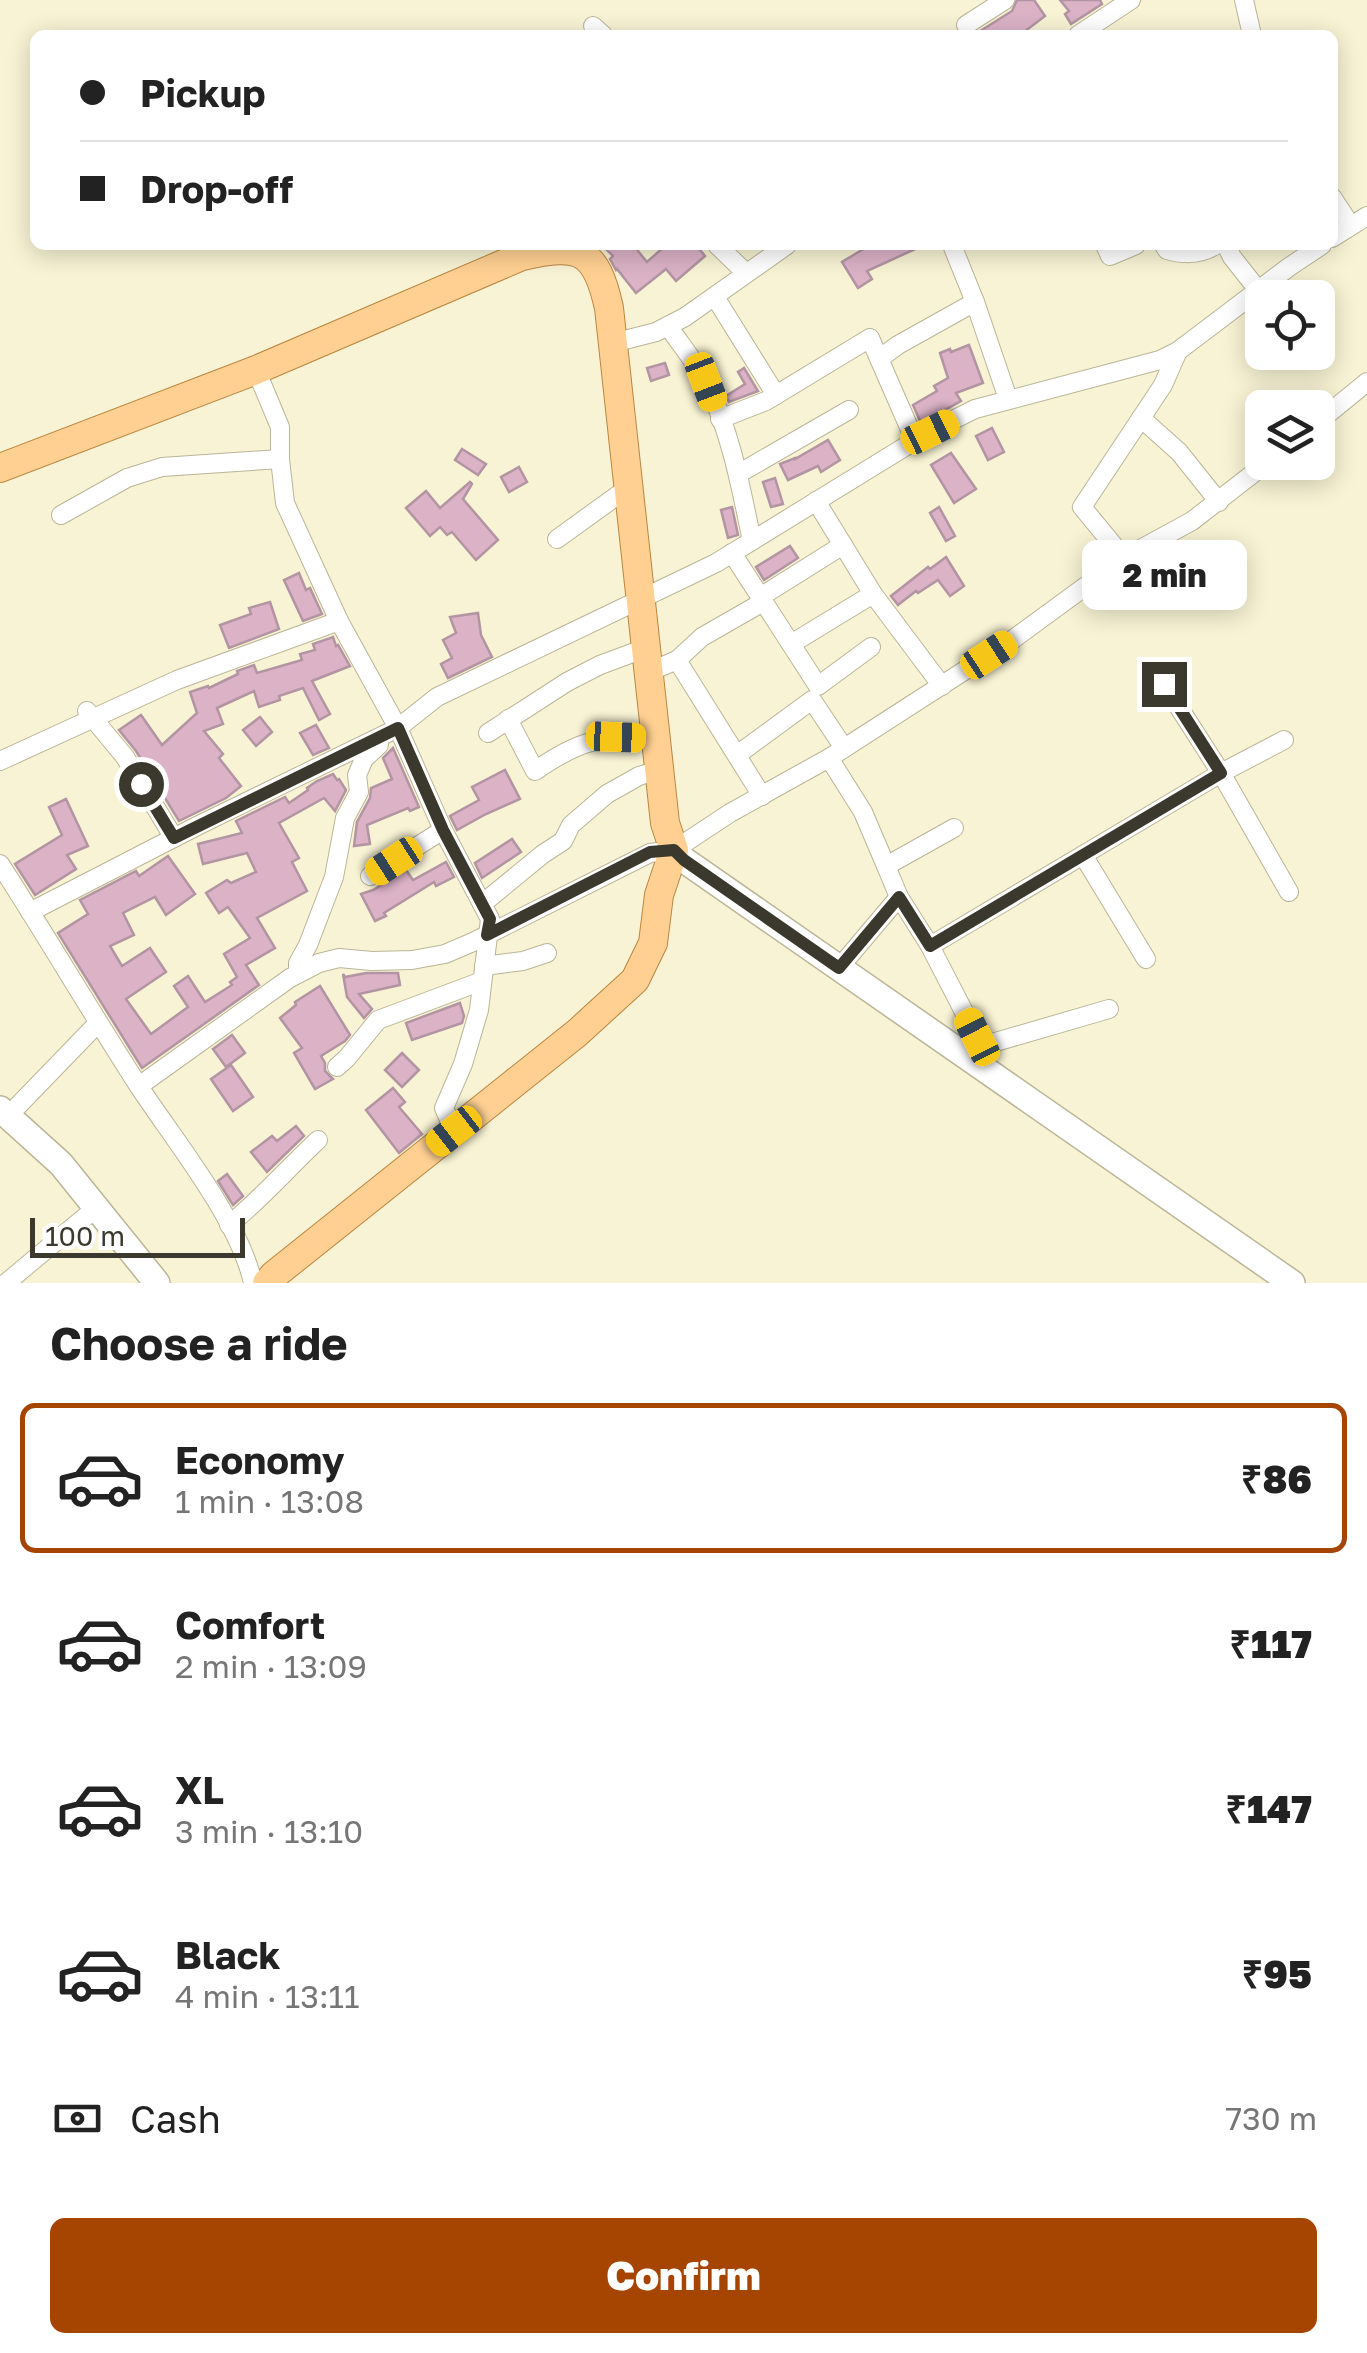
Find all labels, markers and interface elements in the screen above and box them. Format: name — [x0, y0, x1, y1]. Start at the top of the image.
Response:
text: Pickup — [140, 70, 266, 115]
text: Drop-off — [140, 166, 293, 211]
map controls — [1245, 280, 1335, 480]
button: locate — [1245, 280, 1335, 370]
car — [681, 349, 731, 415]
button: layers — [1245, 390, 1335, 480]
car — [896, 405, 964, 459]
callout: 2 min — [1082, 539, 1246, 609]
text: 2 min — [1122, 556, 1207, 594]
car — [956, 626, 1022, 684]
route end — [1142, 662, 1187, 707]
car — [585, 721, 647, 753]
route start — [119, 762, 164, 807]
car — [361, 832, 427, 890]
car — [950, 1003, 1004, 1071]
car — [421, 1101, 487, 1161]
scale bar — [30, 1213, 245, 1258]
text: 100 m — [45, 1219, 125, 1252]
text: Choose a ride — [50, 1316, 348, 1370]
icon: car — [55, 1433, 145, 1523]
text: Economy — [175, 1437, 344, 1482]
text: ₹86 — [1241, 1456, 1312, 1501]
text: 1 min · 13:08 — [175, 1482, 364, 1520]
icon: car — [55, 1598, 145, 1688]
text: Comfort — [175, 1602, 325, 1647]
text: ₹117 — [1229, 1621, 1312, 1666]
text: 2 min · 13:09 — [175, 1647, 367, 1685]
icon: car — [55, 1763, 145, 1853]
text: XL — [175, 1767, 224, 1812]
text: ₹147 — [1225, 1786, 1312, 1831]
text: 3 min · 13:10 — [175, 1812, 363, 1850]
icon: car — [55, 1928, 145, 2018]
text: Black — [175, 1932, 280, 1977]
text: ₹95 — [1242, 1951, 1312, 1996]
text: 4 min · 13:11 — [175, 1977, 360, 2015]
icon: cash — [50, 2091, 105, 2146]
text: Cash — [130, 2096, 221, 2141]
text: 730 m — [1225, 2099, 1317, 2137]
button: Confirm — [50, 2218, 1317, 2333]

